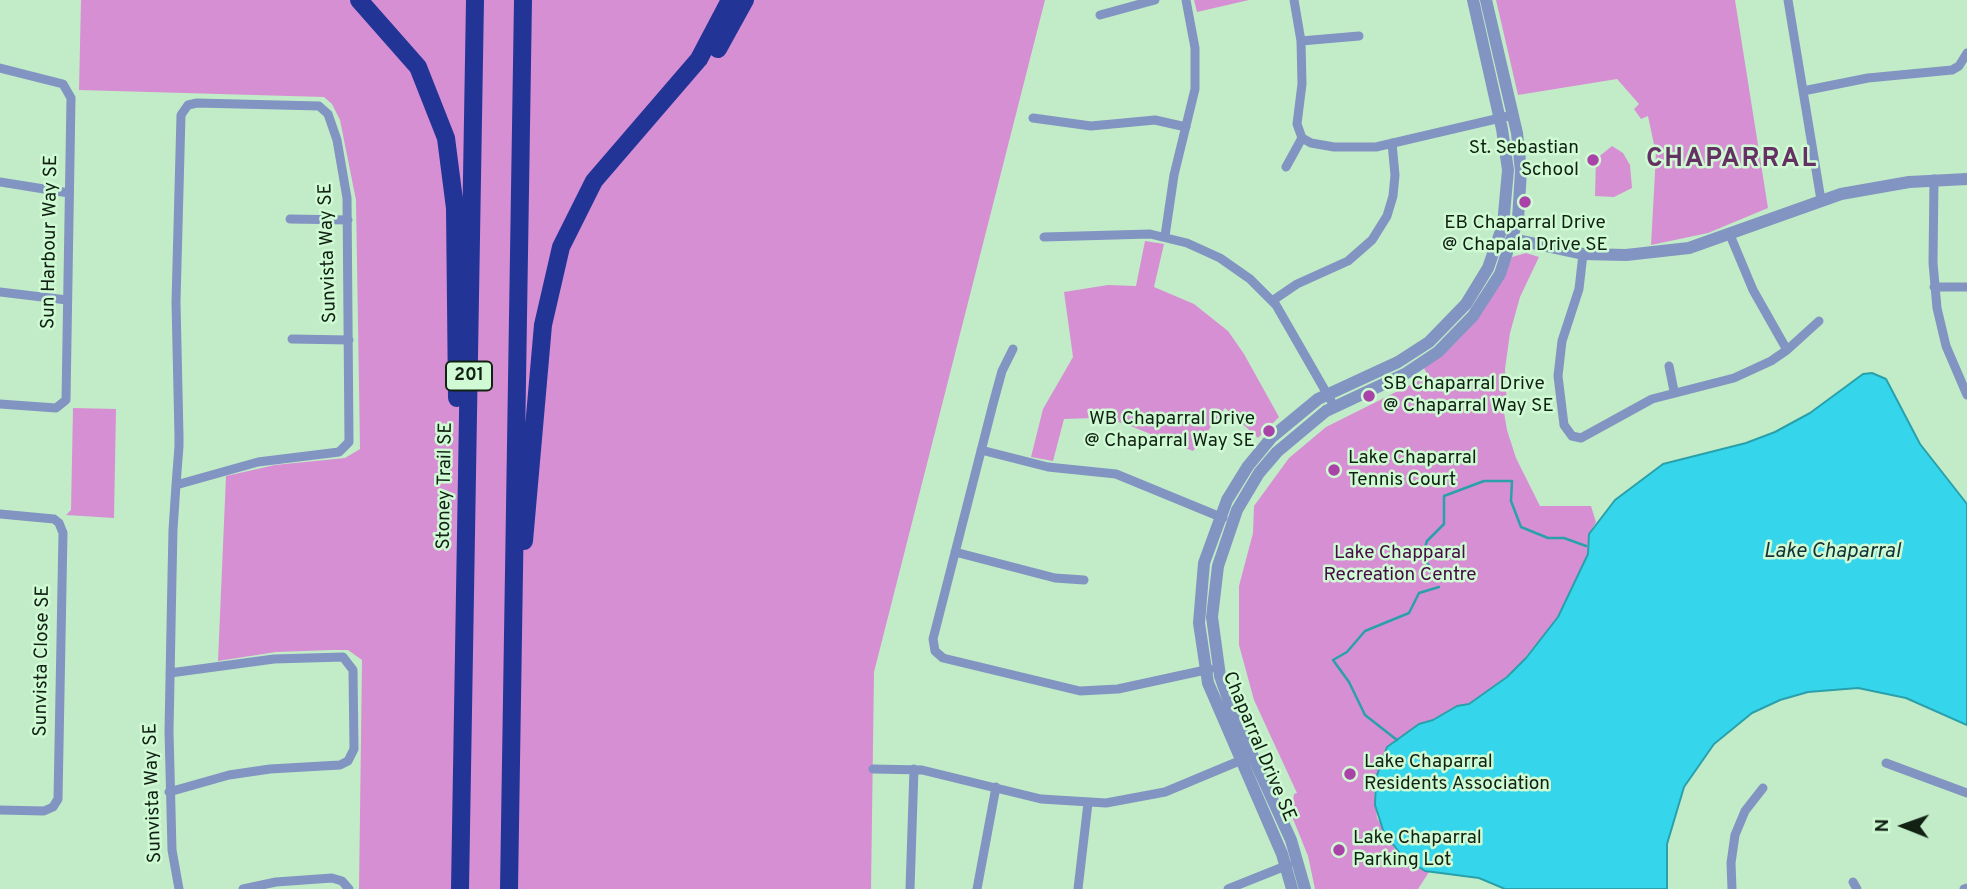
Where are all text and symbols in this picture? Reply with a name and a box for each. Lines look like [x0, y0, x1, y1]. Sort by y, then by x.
place label: St. Sebastian School [1469, 138, 1579, 182]
district label: CHAPARRAL [1647, 145, 1817, 177]
marker: St. Sebastian School [1585, 152, 1601, 168]
street label: Sun Harbour Way SE [38, 154, 64, 330]
street label: Sunvista Way SE [315, 182, 343, 324]
marker: EB Chaparral Drive @ Chapala Drive SE [1517, 194, 1533, 210]
place label: EB Chaparral Drive @ Chapala Drive SE [1442, 213, 1608, 257]
road number: 201 [446, 362, 492, 390]
place label: SB Chaparral Drive @ Chaparral Way SE [1383, 374, 1554, 418]
marker: SB Chaparral Drive @ Chaparral Way SE [1361, 388, 1377, 404]
place label: WB Chaparral Drive @ Chaparral Way SE [1084, 409, 1255, 453]
street label: Stoney Trail SE [433, 422, 459, 550]
marker: WB Chaparral Drive @ Chaparral Way SE [1261, 423, 1277, 439]
place label: Lake Chaparral Tennis Court [1348, 448, 1477, 492]
marker: Lake Chaparral Tennis Court [1326, 462, 1342, 478]
water label: Lake Chaparral [1763, 540, 1901, 566]
park label: Lake Chapparal Recreation Centre [1323, 543, 1477, 587]
street label: Sunvista Close SE [30, 585, 56, 737]
street label: Chaparral Drive SE [1216, 669, 1300, 825]
street label: Sunvista Way SE [140, 722, 168, 864]
place label: Lake Chaparral Residents Association [1364, 752, 1550, 796]
marker: Lake Chaparral Residents Association [1342, 766, 1358, 782]
north arrow [1869, 791, 1939, 861]
text: N [1871, 819, 1895, 833]
place label: Lake Chaparral Parking Lot [1353, 828, 1482, 872]
marker: Lake Chaparral Parking Lot [1331, 842, 1347, 858]

